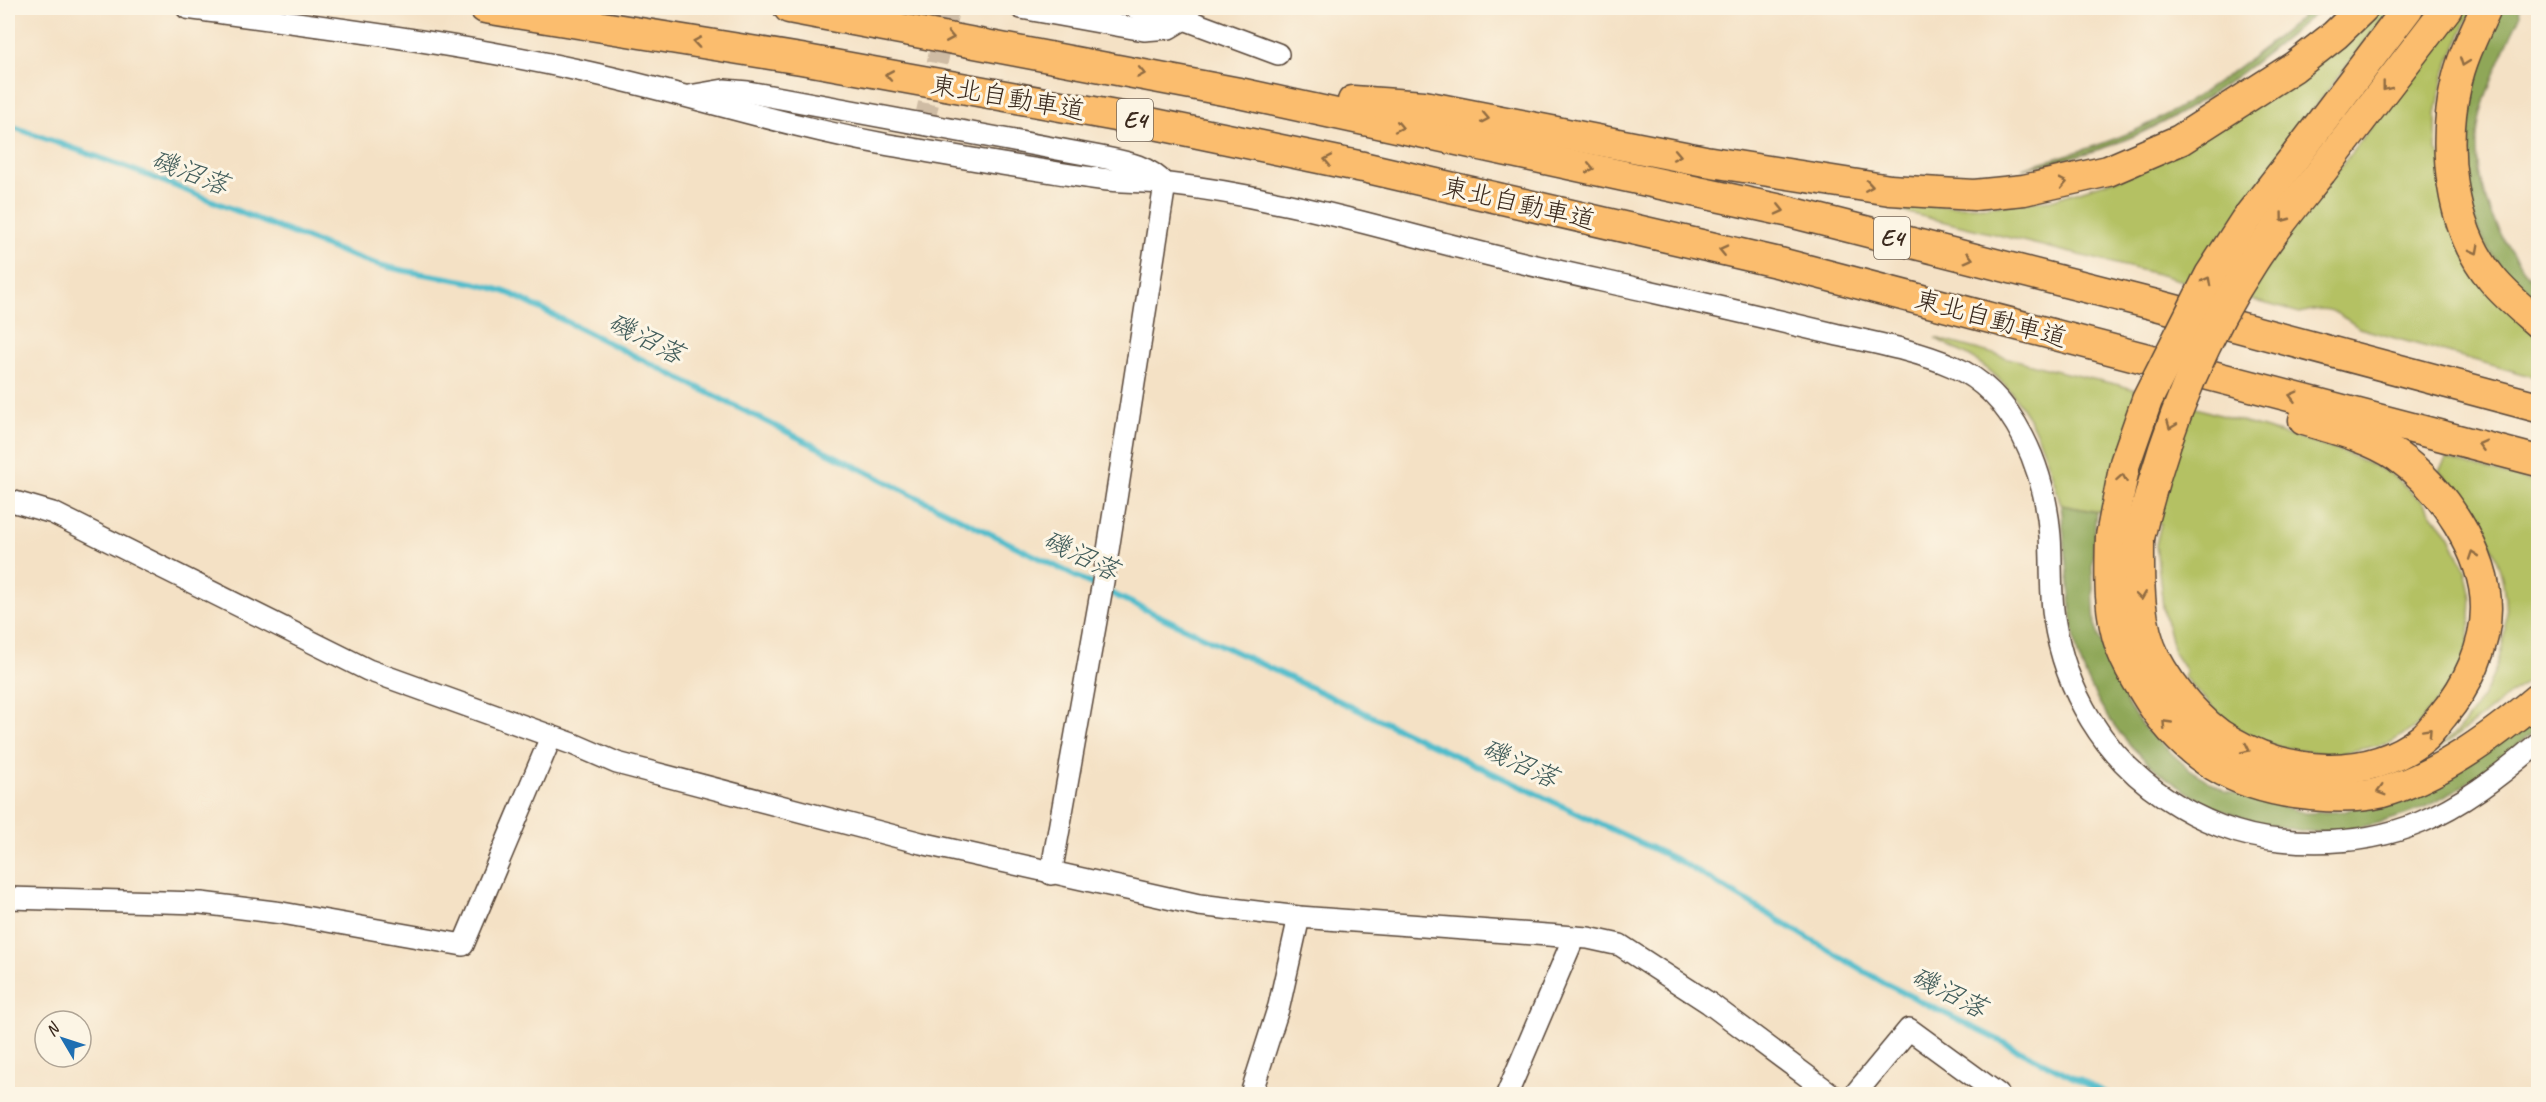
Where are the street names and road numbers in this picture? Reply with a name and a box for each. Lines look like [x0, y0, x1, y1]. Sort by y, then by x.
street label: 東北自動車道 [928, 68, 1088, 127]
road number: E4 [1117, 99, 1153, 141]
street label: 東北自動車道 [1439, 170, 1599, 237]
road number: E4 [1874, 217, 1910, 259]
street label: 東北自動車道 [1911, 282, 2070, 355]

